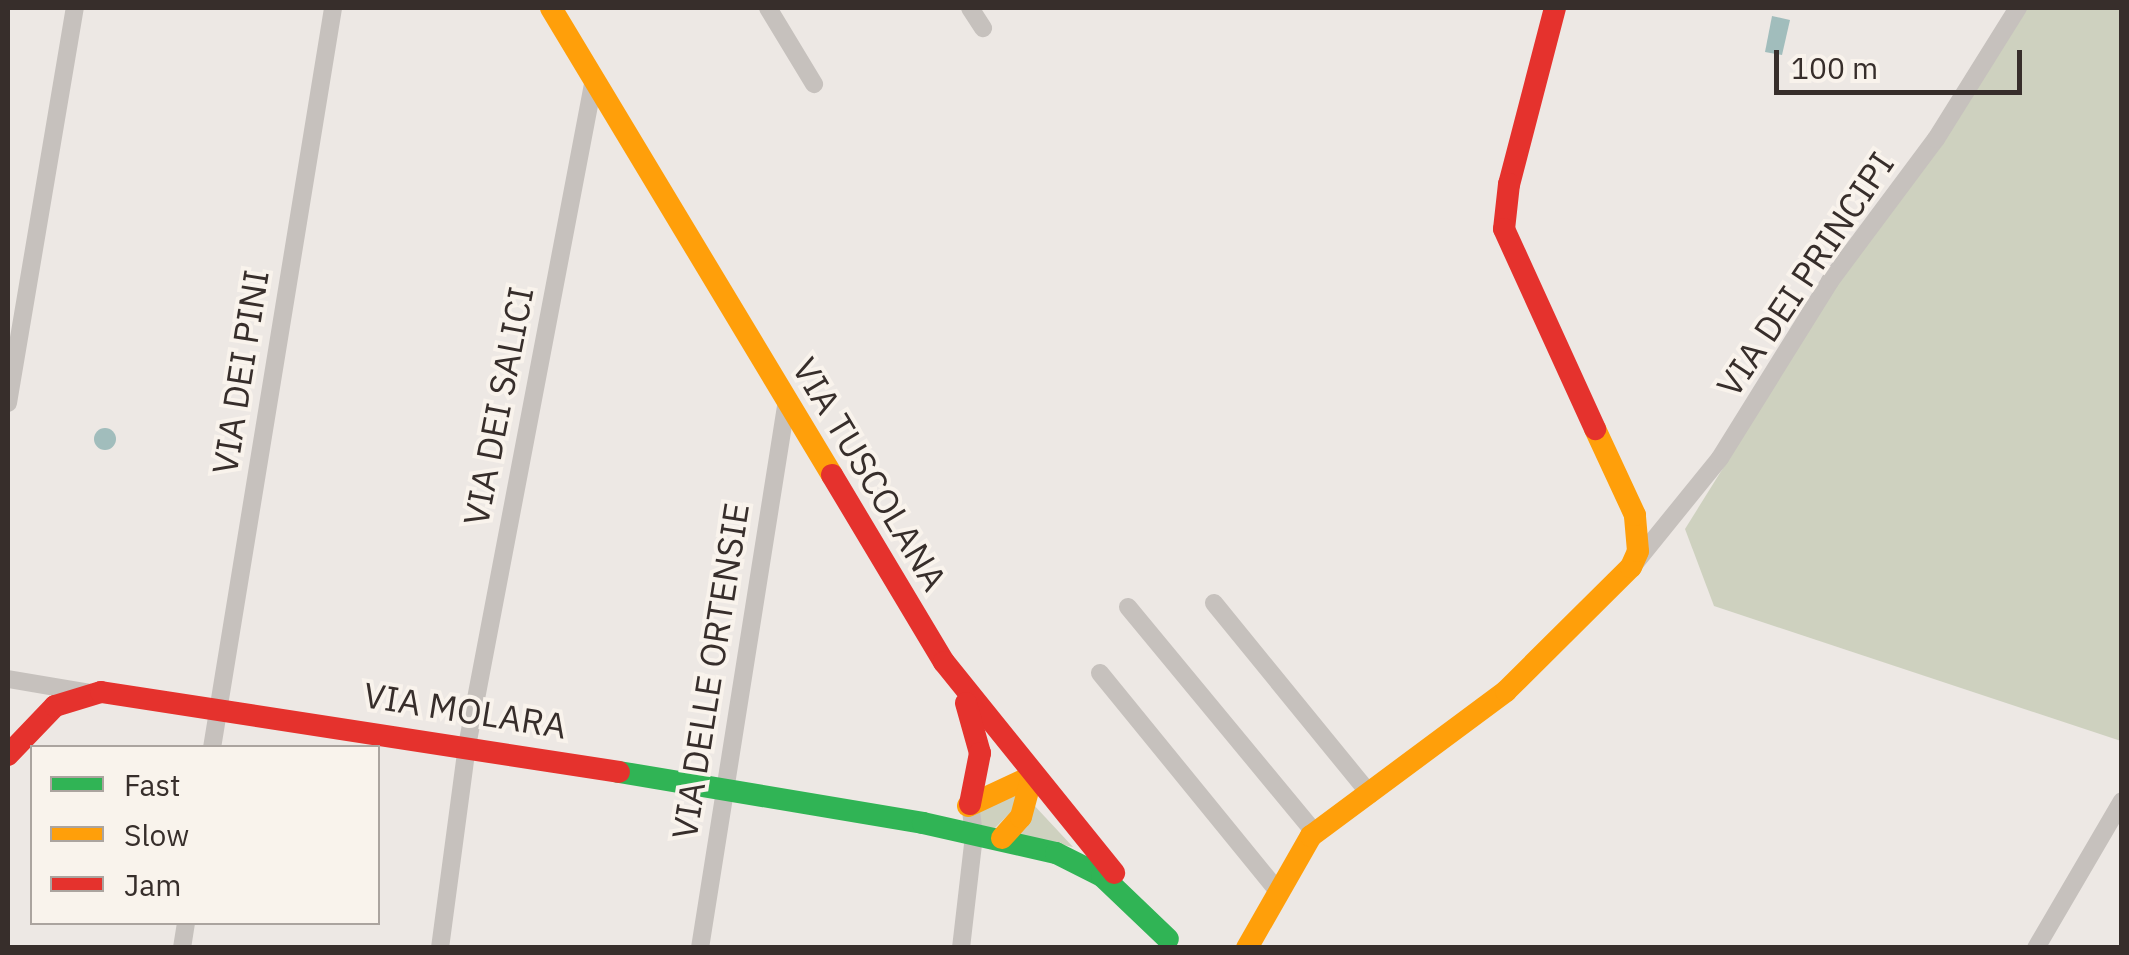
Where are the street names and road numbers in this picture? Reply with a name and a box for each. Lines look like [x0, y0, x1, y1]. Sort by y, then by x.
street label: VIA DEI PRINCIPI [1708, 144, 1902, 404]
street label: VIA DEI PINI [203, 267, 277, 477]
street label: VIA DEI SALICI [454, 283, 542, 529]
street label: VIA TUSCOLANA [784, 350, 956, 598]
street label: VIA DELLE ORTENSIE [663, 500, 757, 842]
street label: VIA MOLARA [361, 673, 569, 747]

